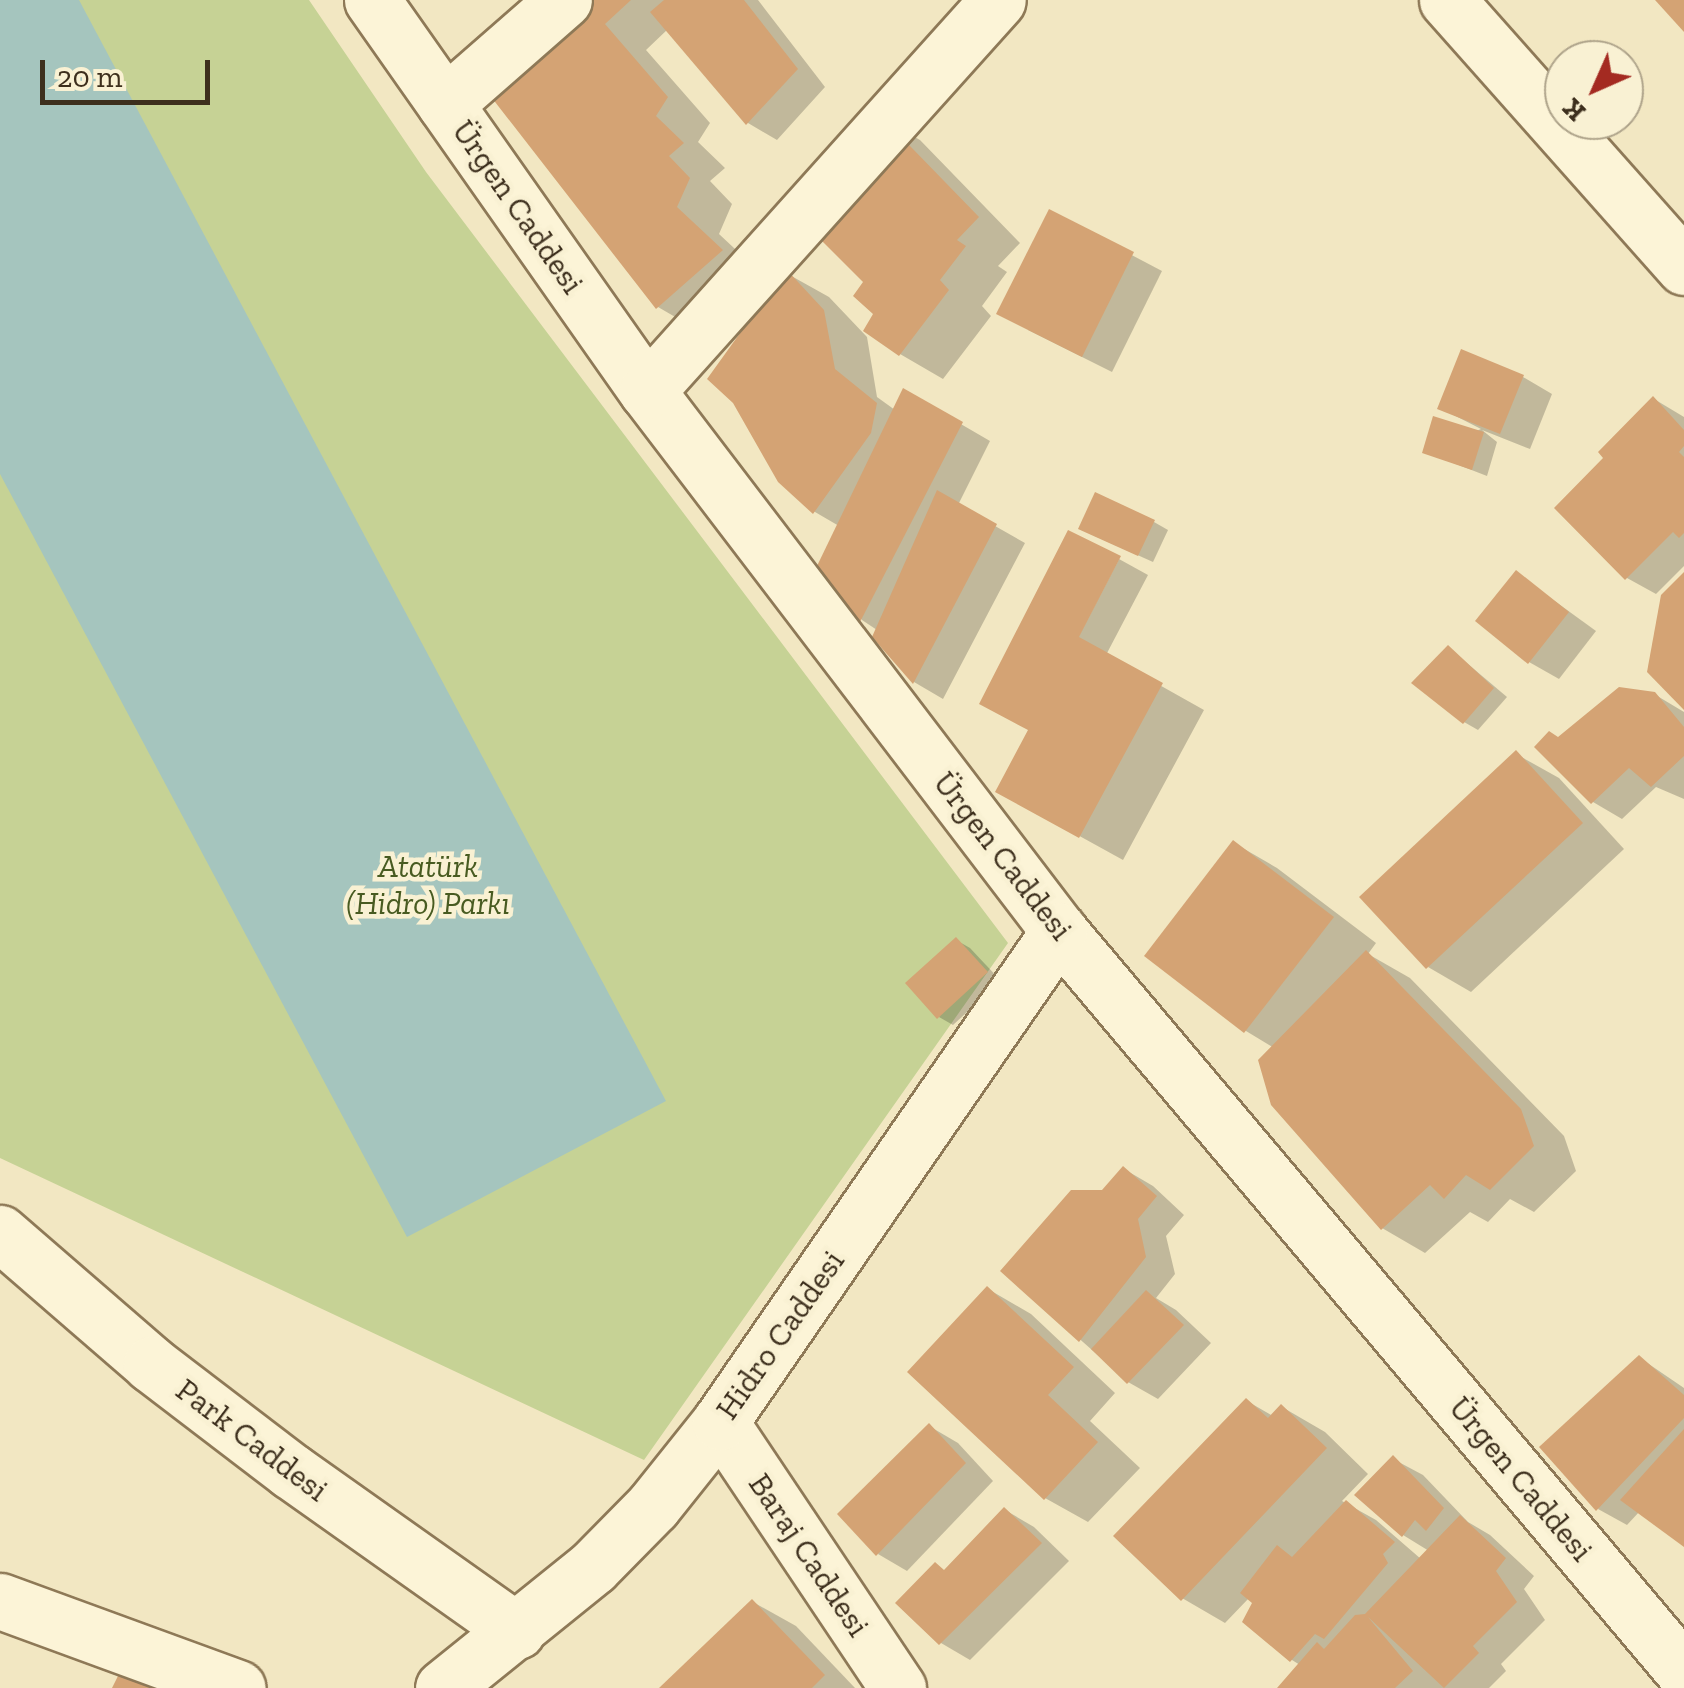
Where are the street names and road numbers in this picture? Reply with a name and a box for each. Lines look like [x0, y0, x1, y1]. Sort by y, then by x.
street label: Ürgen Caddesi [444, 113, 592, 301]
street label: Ürgen Caddesi [925, 764, 1081, 948]
street label: Hidro Caddesi [708, 1243, 852, 1427]
street label: Park Caddesi [169, 1370, 335, 1510]
street label: Ürgen Caddesi [1441, 1389, 1601, 1569]
street label: Baraj Caddesi [740, 1466, 878, 1644]

